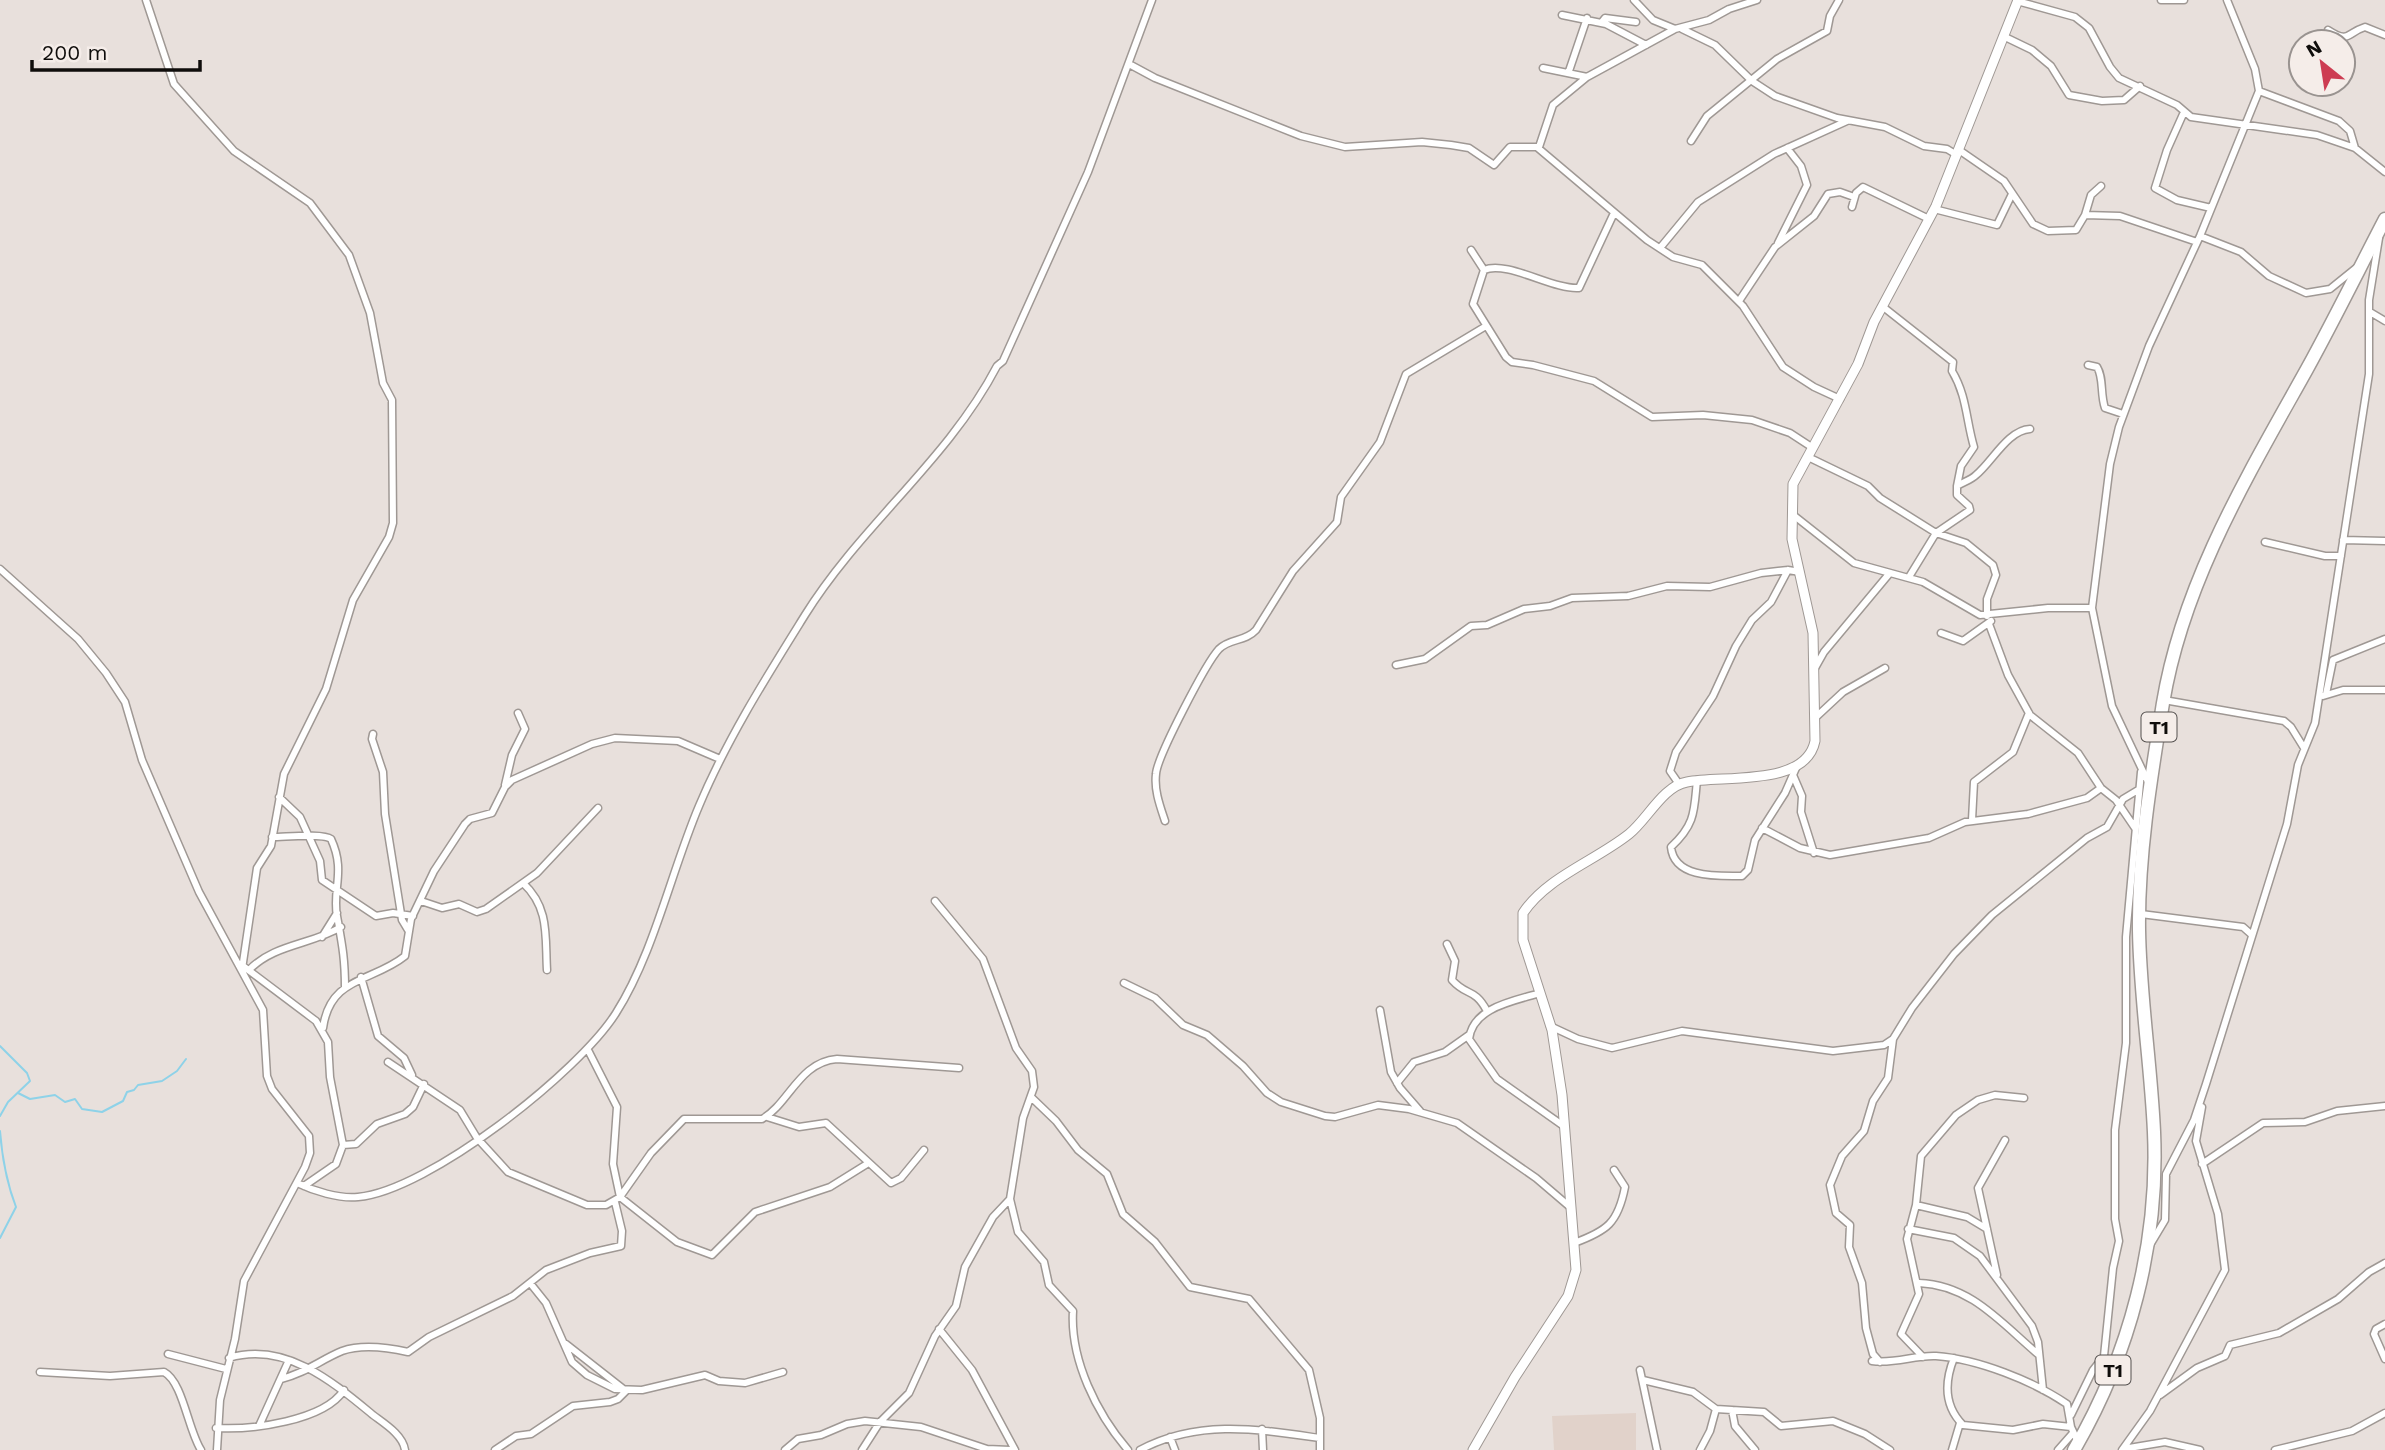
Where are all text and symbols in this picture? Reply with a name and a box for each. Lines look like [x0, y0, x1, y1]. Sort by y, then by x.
scale bar [32, 28, 200, 72]
north arrow [2287, 28, 2357, 98]
text: N [2302, 35, 2326, 62]
text: 200 m [42, 40, 108, 65]
road number: T1 [2142, 712, 2176, 742]
road number: T1 [2096, 1356, 2130, 1385]

